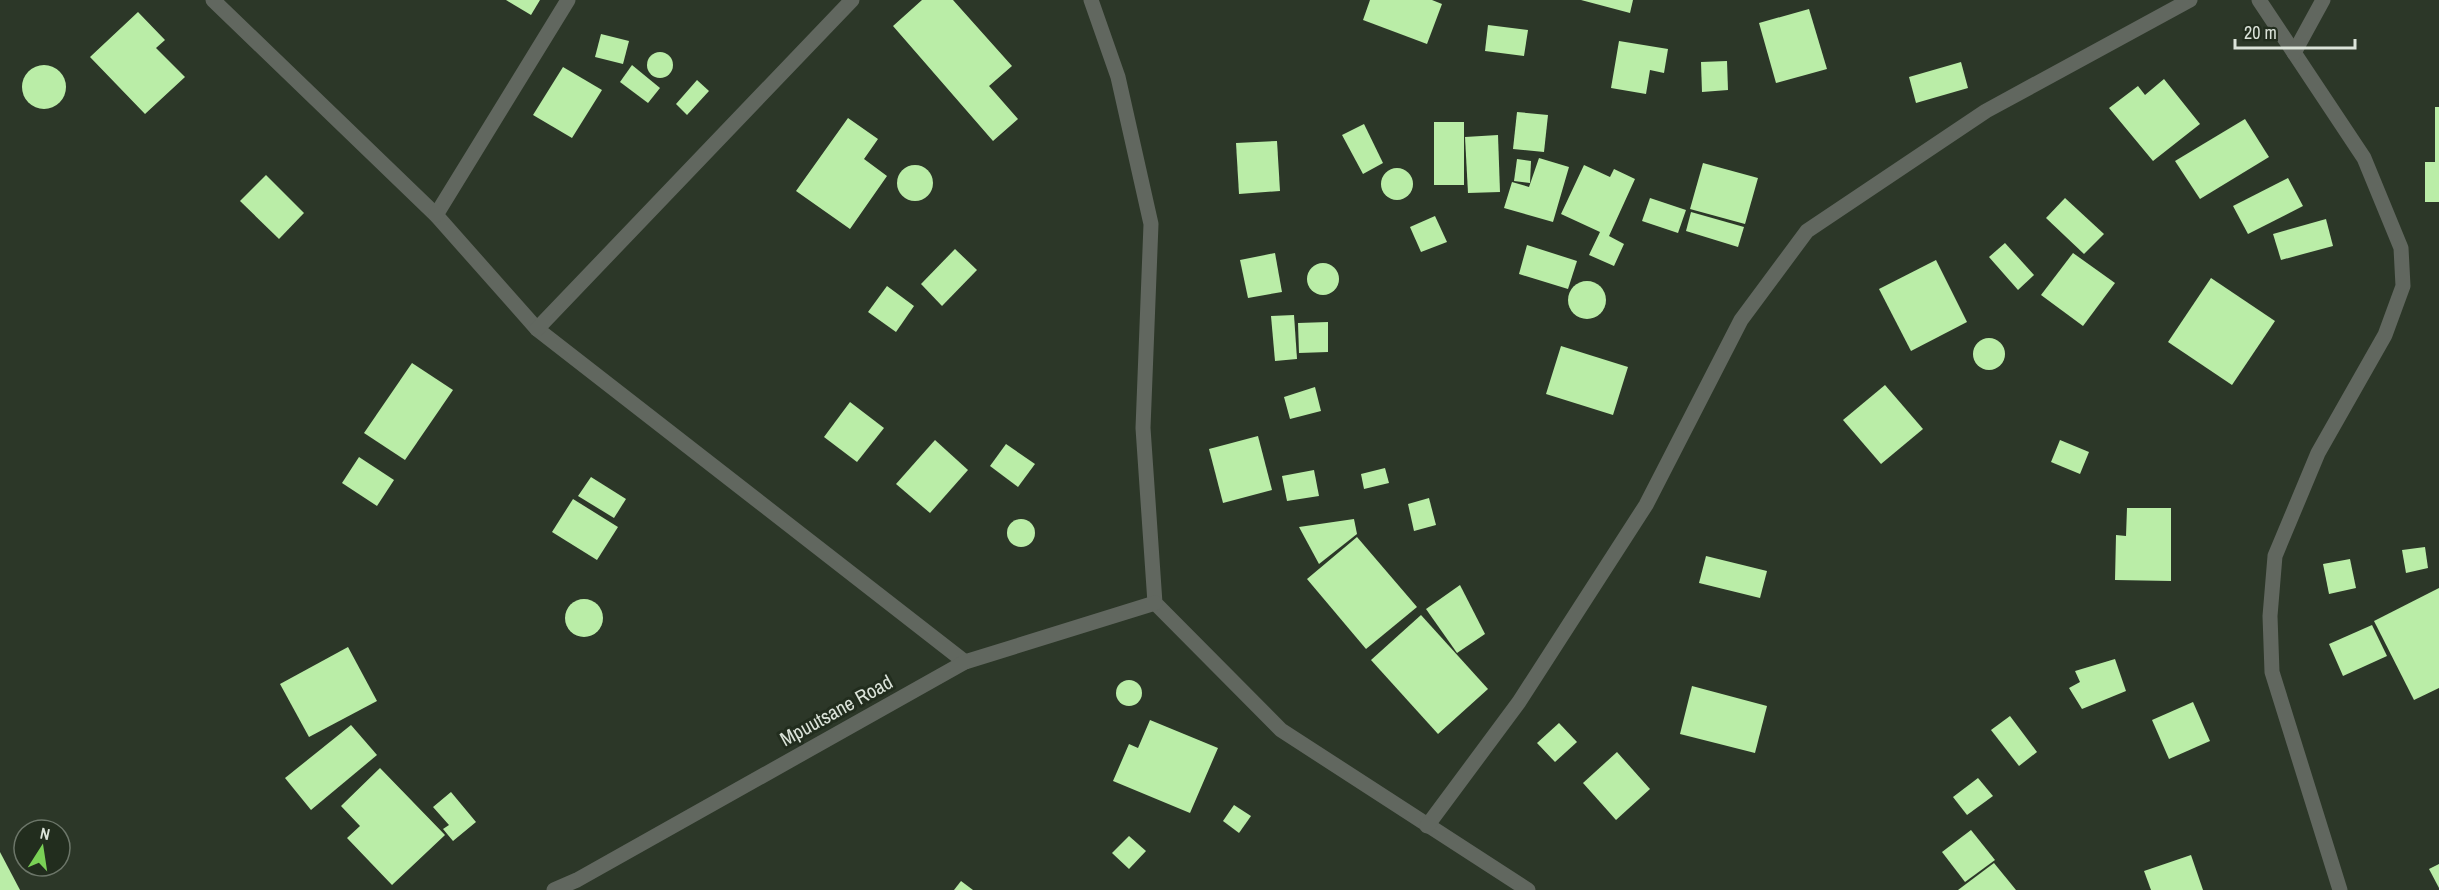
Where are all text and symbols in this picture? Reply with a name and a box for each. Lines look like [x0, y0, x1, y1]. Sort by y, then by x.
scale bar [2235, 12, 2355, 50]
text: 20 m [2244, 20, 2277, 45]
street label: Mpuutsane Road [775, 668, 897, 752]
north arrow [12, 818, 72, 878]
text: N [38, 822, 52, 845]

